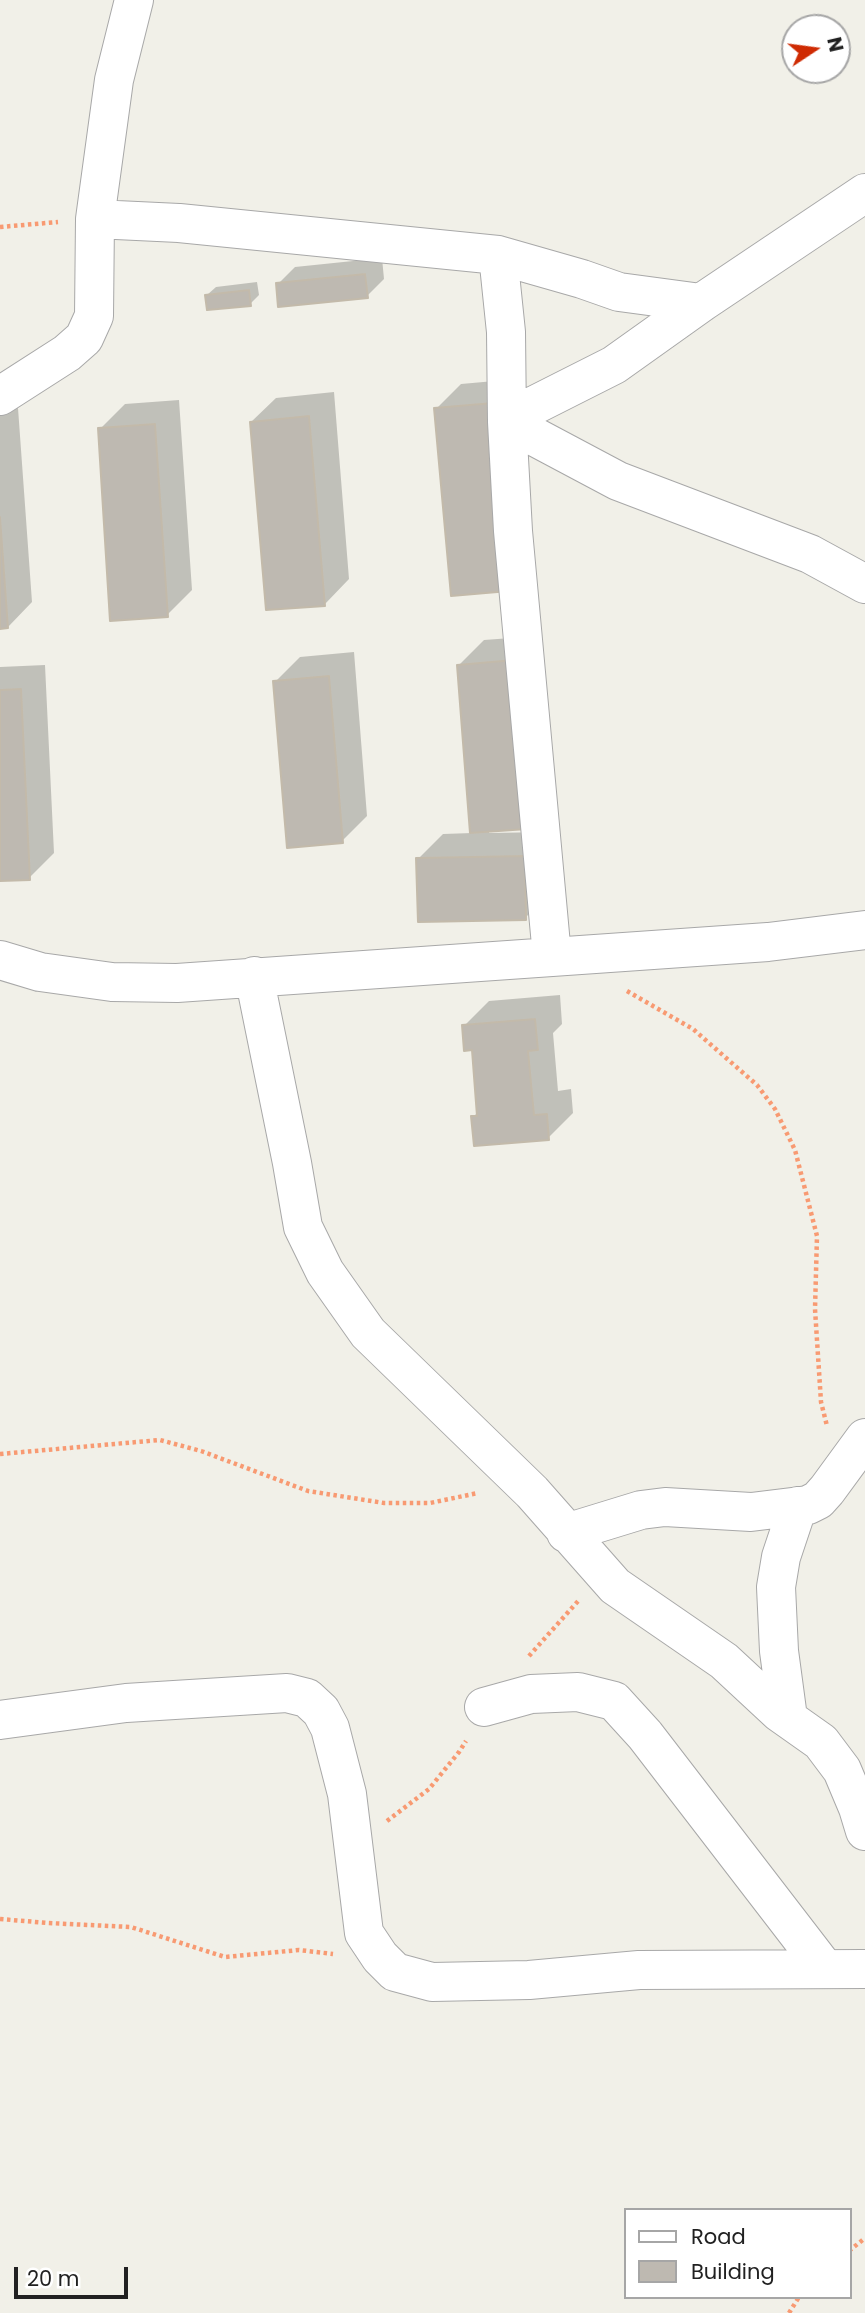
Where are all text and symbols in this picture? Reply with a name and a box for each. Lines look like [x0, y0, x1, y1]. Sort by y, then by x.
north arrow [781, 14, 851, 84]
text: N [820, 35, 850, 55]
legend [624, 2208, 851, 2299]
text: Road [691, 2222, 746, 2251]
scale bar [18, 2254, 131, 2298]
text: Building [691, 2257, 775, 2286]
text: 20 m [27, 2264, 80, 2293]

